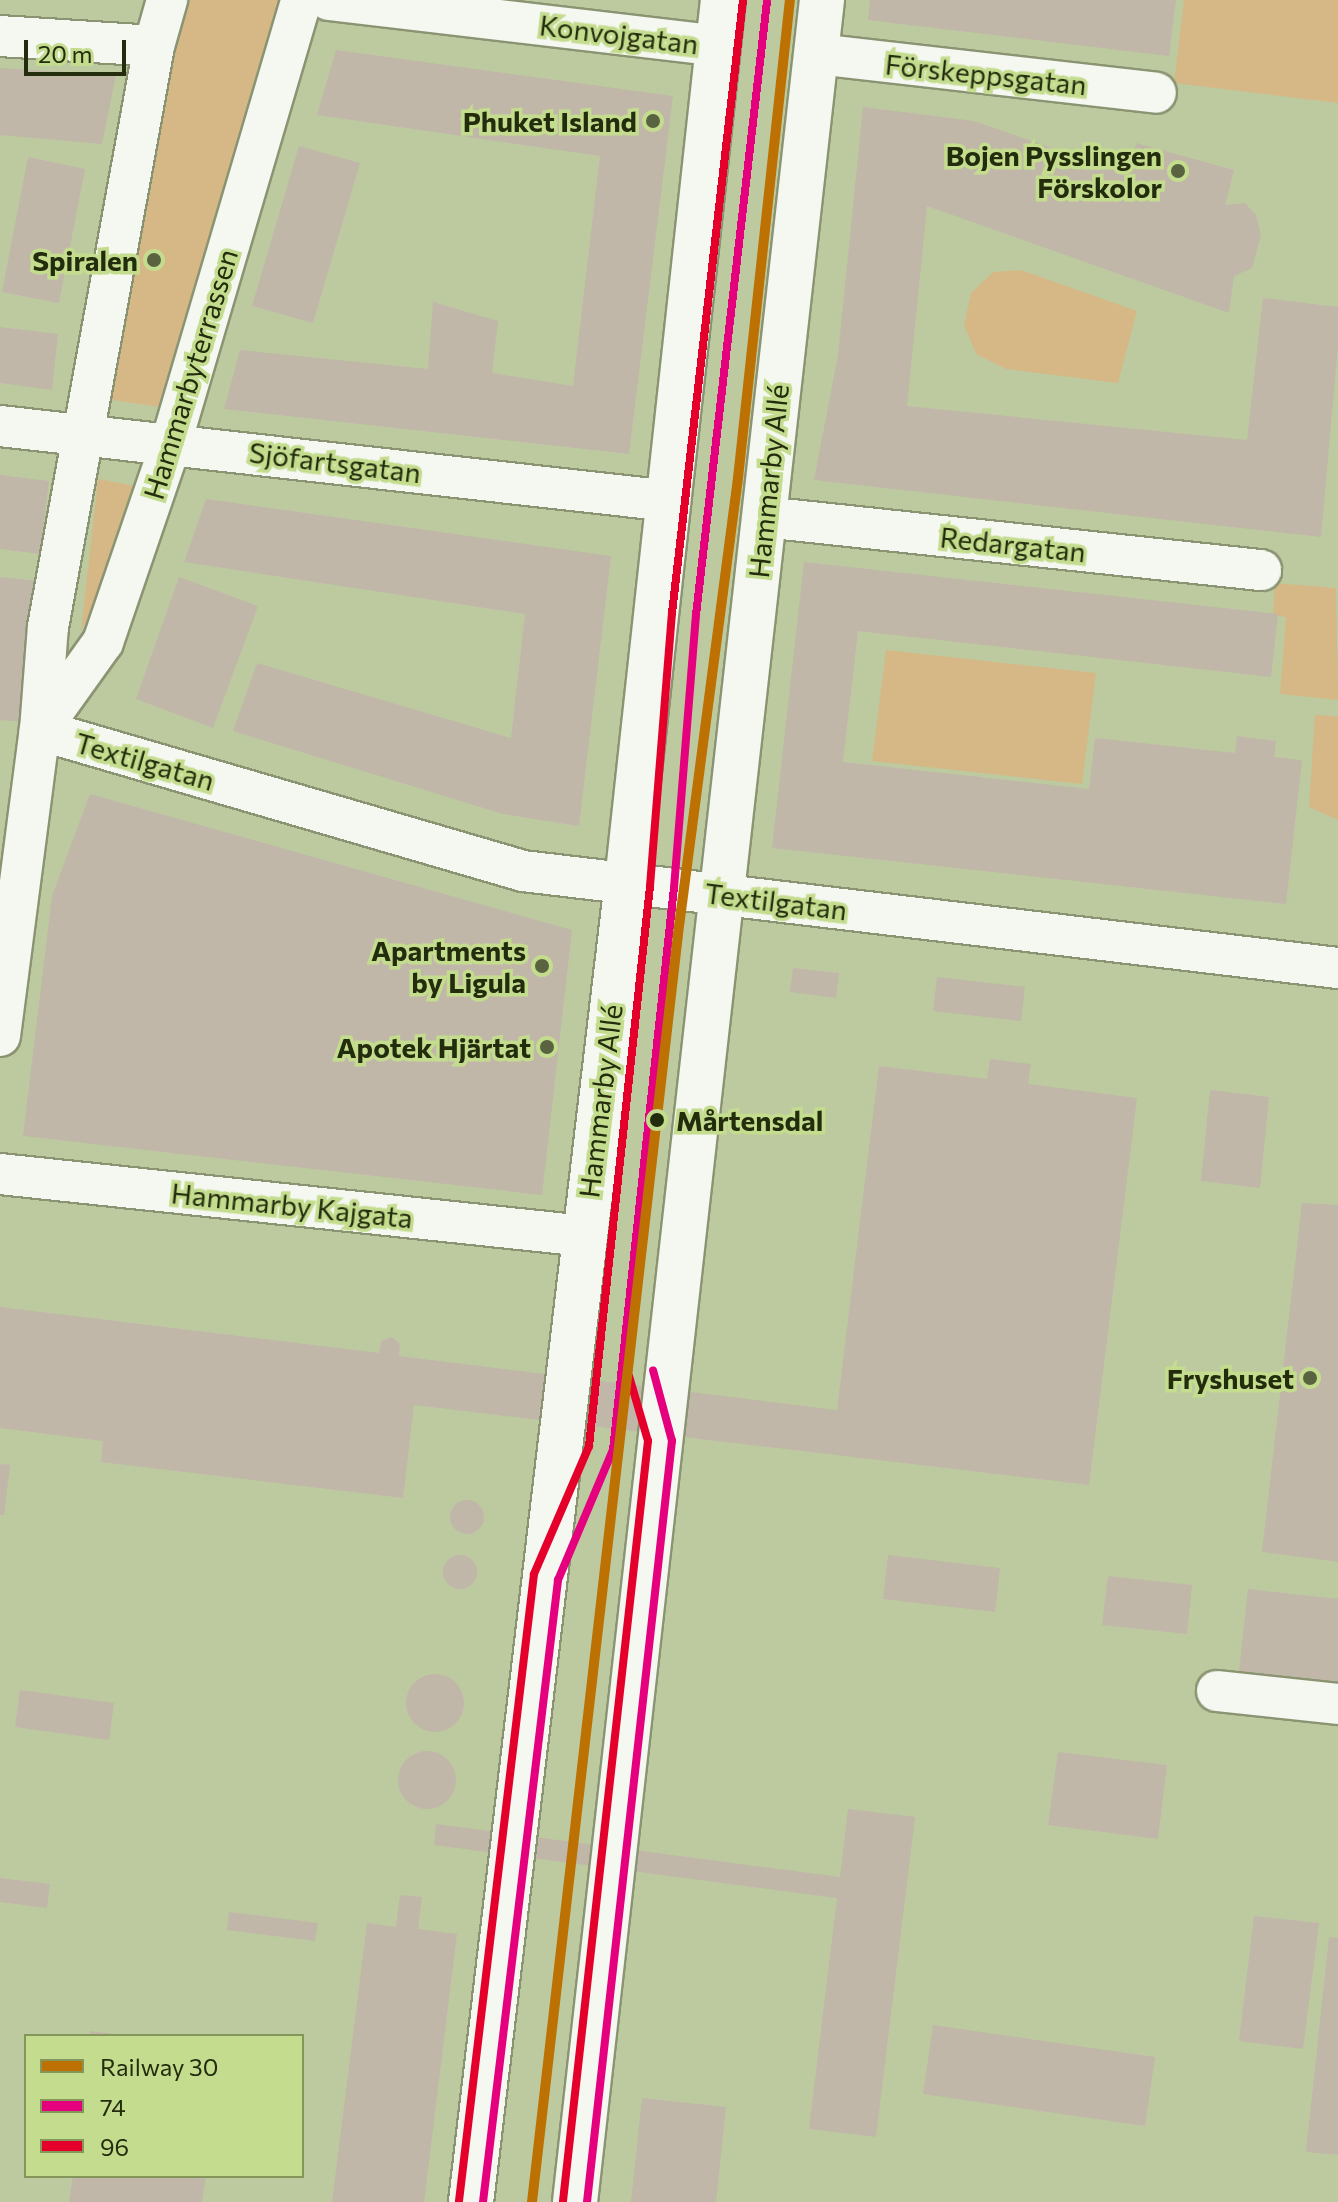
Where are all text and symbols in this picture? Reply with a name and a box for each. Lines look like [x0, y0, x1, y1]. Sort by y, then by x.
street label: Konvojgatan [538, 8, 700, 60]
scale bar [28, 24, 130, 74]
text: 20 m [38, 39, 92, 68]
street label: Förskeppsgatan [884, 47, 1088, 101]
place label: Phuket Island [463, 104, 637, 138]
marker: Phuket Island [644, 112, 662, 130]
place label: Bojen Pysslingen Förskolor [946, 138, 1162, 204]
marker: Bojen Pysslingen Förskolor [1169, 162, 1187, 180]
place label: Spiralen [32, 243, 138, 277]
street label: Hammarbyterrassen [136, 245, 244, 503]
marker: Spiralen [145, 251, 163, 269]
street label: Hammarby Allé [741, 382, 795, 580]
street label: Sjöfartsgatan [247, 435, 423, 489]
street label: Redargatan [938, 520, 1088, 568]
street label: Textilgatan [72, 725, 218, 797]
street label: Textilgatan [703, 876, 849, 926]
place label: Apartments by Ligula [371, 933, 526, 999]
marker: Apartments by Ligula [533, 957, 551, 975]
street label: Hammarby Allé [571, 1002, 629, 1200]
place label: Apotek Hjärtat [336, 1030, 531, 1064]
marker: Apotek Hjärtat [538, 1038, 556, 1056]
place label: Mårtensdal [676, 1103, 823, 1137]
marker: Mårtensdal [645, 1108, 669, 1132]
street label: Hammarby Kajgata [170, 1176, 414, 1234]
place label: Fryshuset [1167, 1361, 1294, 1395]
marker: Fryshuset [1301, 1369, 1319, 1387]
legend [24, 2034, 304, 2178]
text: Railway 30 [100, 2052, 218, 2081]
text: 74 [100, 2092, 126, 2121]
text: 96 [100, 2132, 129, 2161]

